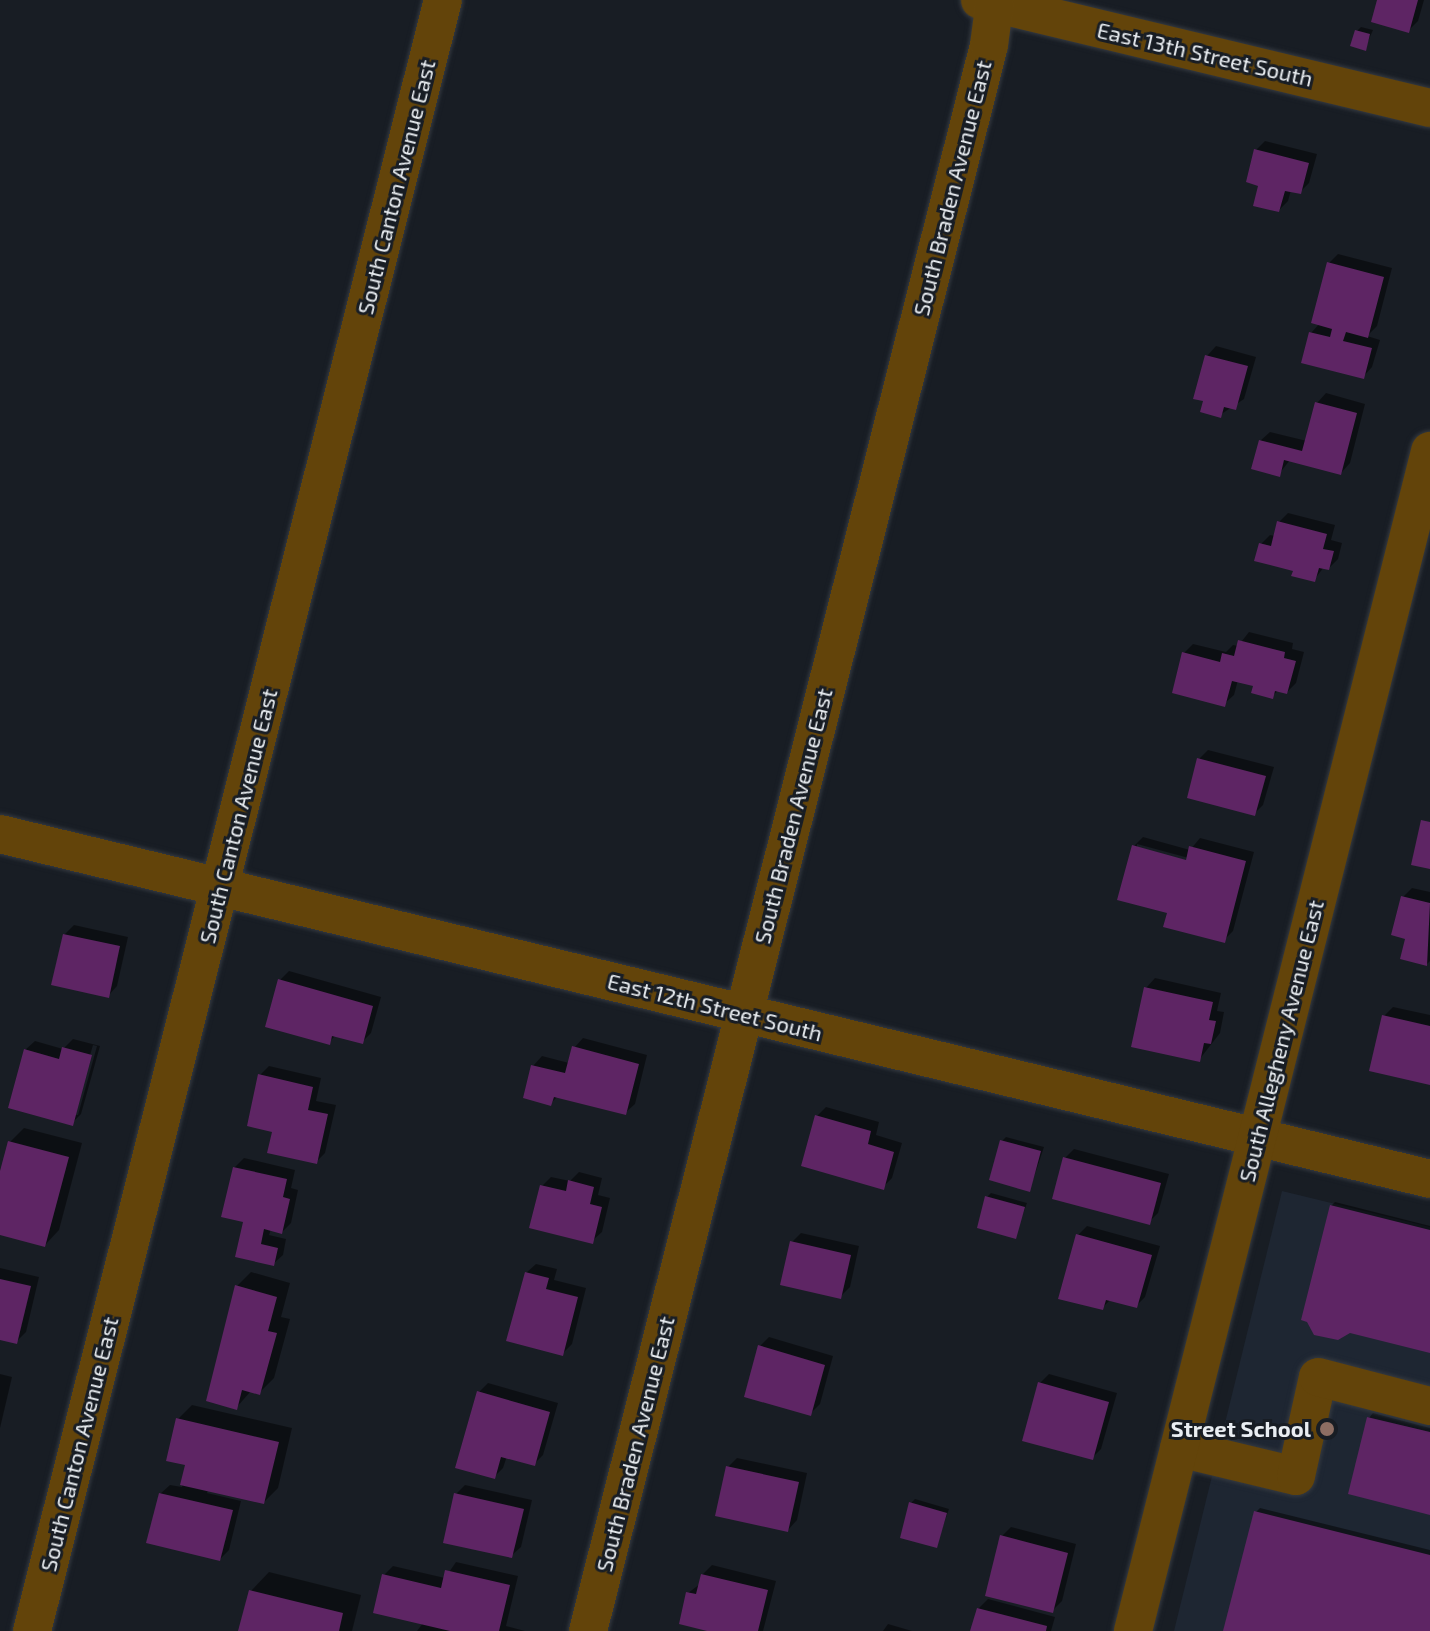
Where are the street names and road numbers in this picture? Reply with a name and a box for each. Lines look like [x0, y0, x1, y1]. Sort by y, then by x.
street label: East 13th Street South [1095, 16, 1315, 92]
street label: South Canton Avenue East [352, 57, 440, 317]
street label: South Braden Avenue East [907, 57, 997, 319]
street label: South Braden Avenue East [748, 685, 838, 947]
street label: South Canton Avenue East [194, 686, 282, 946]
street label: South Allegheny Avenue East [1233, 897, 1329, 1185]
street label: East 12th Street South [605, 968, 825, 1046]
street label: South Braden Avenue East [590, 1313, 680, 1575]
street label: South Canton Avenue East [35, 1314, 123, 1574]

